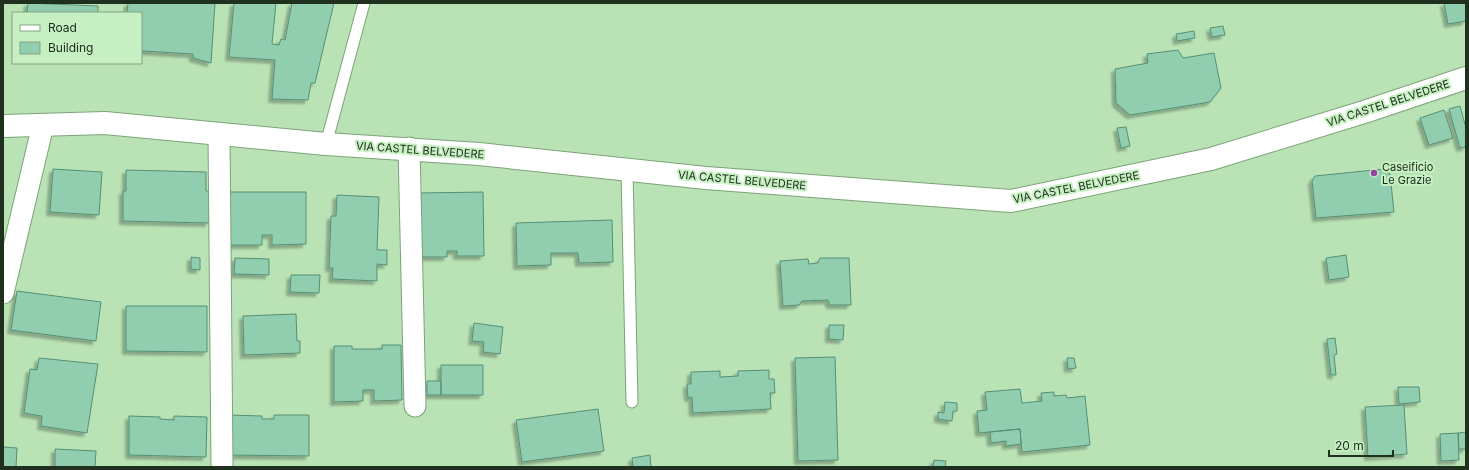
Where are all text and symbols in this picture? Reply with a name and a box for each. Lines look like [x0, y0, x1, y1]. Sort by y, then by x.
legend [12, 12, 142, 64]
text: Road [48, 20, 77, 35]
text: Building [48, 40, 93, 55]
street label: VIA CASTEL BELVEDERE [1325, 76, 1451, 130]
street label: VIA CASTEL BELVEDERE [355, 139, 485, 161]
place label: Caseificio Le Grazie [1382, 160, 1434, 187]
street label: VIA CASTEL BELVEDERE [677, 167, 807, 193]
street label: VIA CASTEL BELVEDERE [1012, 168, 1140, 206]
marker: Caseificio Le Grazie [1369, 168, 1379, 178]
scale bar [1329, 432, 1393, 458]
text: 20 m [1335, 438, 1364, 453]

